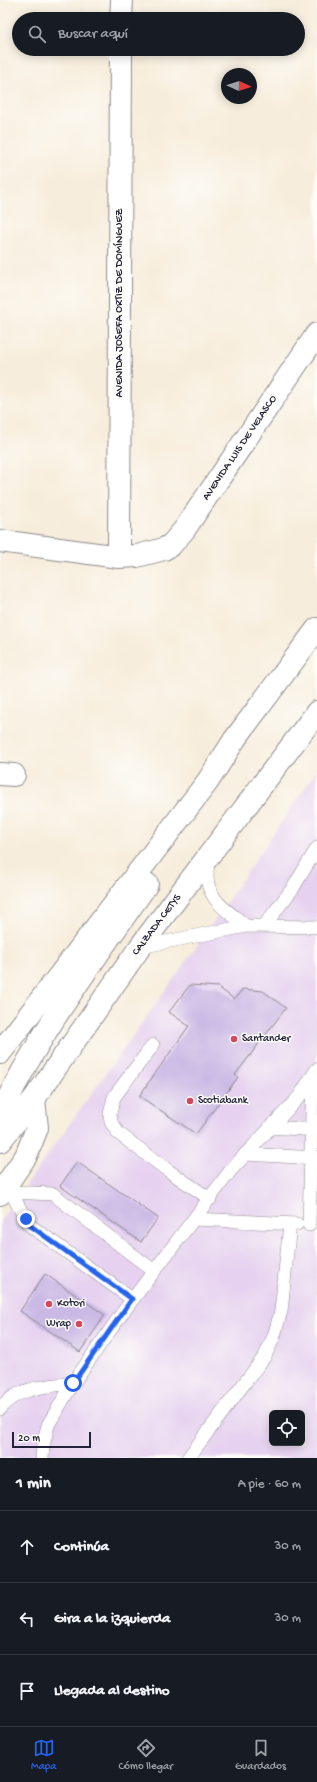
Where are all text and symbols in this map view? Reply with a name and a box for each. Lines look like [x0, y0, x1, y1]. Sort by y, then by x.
search box [12, 12, 305, 56]
icon: search [26, 23, 48, 45]
text: Buscar aquí [58, 25, 128, 43]
north arrow [221, 68, 257, 104]
street label: AVENIDA JOSEFA ORTIZ DE DOMÍNGUEZ [113, 208, 126, 397]
street label: AVENIDA LUIS DE VELASCO [200, 393, 280, 503]
street label: CALZADA CETYS [130, 891, 184, 958]
place label: Santander [242, 1033, 291, 1045]
marker: Santander [229, 1034, 239, 1044]
place label: Scotiabank [198, 1095, 249, 1107]
marker: Scotiabank [185, 1096, 195, 1106]
route end [17, 1210, 35, 1228]
place label: Kotori [57, 1298, 85, 1310]
marker: Kotori [44, 1299, 54, 1309]
place label: Wrap [46, 1318, 72, 1330]
marker: Wrap [74, 1319, 84, 1329]
route start [64, 1374, 82, 1392]
map controls [269, 1410, 305, 1446]
button: locate [269, 1410, 305, 1446]
scale bar [12, 1430, 91, 1449]
text: 20 m [18, 1433, 40, 1445]
text: 1 min [16, 1474, 51, 1494]
text: A pie · 60 m [238, 1477, 301, 1492]
icon: ahead [16, 1536, 38, 1558]
text: Continúa [54, 1538, 109, 1556]
text: 30 m [275, 1539, 301, 1554]
icon: left [16, 1608, 38, 1630]
text: Gira a la izquierda [54, 1610, 170, 1628]
text: 30 m [275, 1611, 301, 1626]
icon: arrive [16, 1680, 38, 1702]
text: Llegada al destino [54, 1682, 170, 1700]
tab: Mapa [31, 1737, 56, 1773]
tab: Cómo llegar [118, 1737, 173, 1773]
tab: Guardados [235, 1737, 286, 1773]

